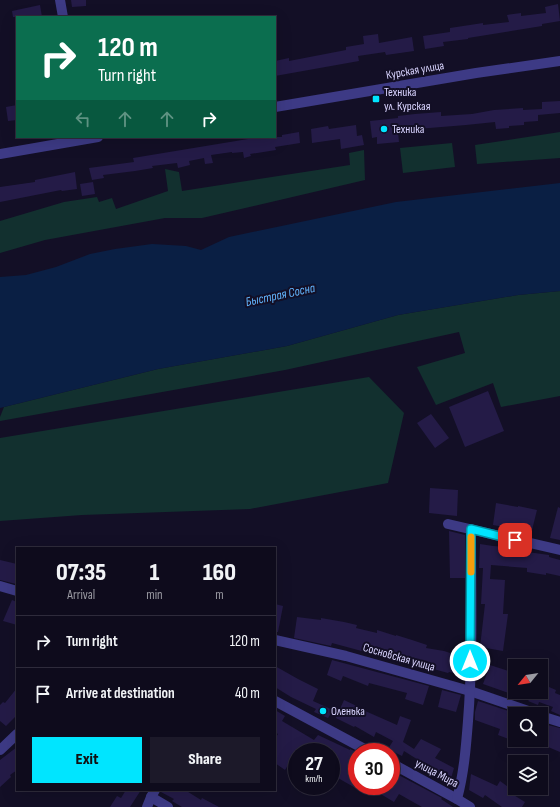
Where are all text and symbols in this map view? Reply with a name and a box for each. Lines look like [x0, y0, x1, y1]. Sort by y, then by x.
text: 120 m [98, 31, 158, 64]
icon: right [32, 32, 84, 84]
street label: Курская улица [385, 58, 446, 83]
text: Turn right [98, 65, 156, 86]
place label: Техника ул. Курская [384, 85, 431, 114]
marker: Техника ул. Курская [371, 94, 381, 104]
icon: left [72, 108, 94, 130]
icon: ahead [114, 108, 136, 130]
icon: ahead [156, 108, 178, 130]
icon: right [198, 108, 220, 130]
place label: Техника [392, 122, 425, 137]
marker: Техника [379, 124, 389, 134]
water label: Быстрая Сосна [244, 280, 317, 310]
pin [498, 523, 532, 557]
icon: arrive [504, 529, 526, 551]
text: 07:35 [56, 558, 106, 587]
text: 1 [150, 558, 159, 587]
text: 160 [203, 558, 236, 587]
text: Arrival [67, 587, 95, 603]
text: min [146, 587, 163, 603]
text: m [215, 587, 223, 603]
icon: right [32, 631, 54, 653]
text: Turn right [66, 632, 118, 651]
text: 120 m [230, 632, 260, 651]
street label: Сосновская улица [361, 640, 437, 675]
position arrow [449, 640, 491, 682]
north arrow [508, 659, 548, 699]
map controls [508, 659, 548, 795]
icon: arrive [32, 683, 54, 705]
text: Arrive at destination [66, 684, 175, 703]
text: 40 m [235, 684, 260, 703]
place label: Оленька [331, 704, 365, 719]
marker: Оленька [318, 706, 328, 716]
button: search [508, 707, 548, 747]
button: Exit [32, 737, 142, 783]
button: Share [150, 737, 260, 783]
speed limit sign: 30 [348, 743, 400, 795]
text: 27 [305, 752, 323, 776]
button: layers [508, 755, 548, 795]
street label: улица Мира [412, 756, 461, 791]
text: km/h [305, 773, 323, 785]

